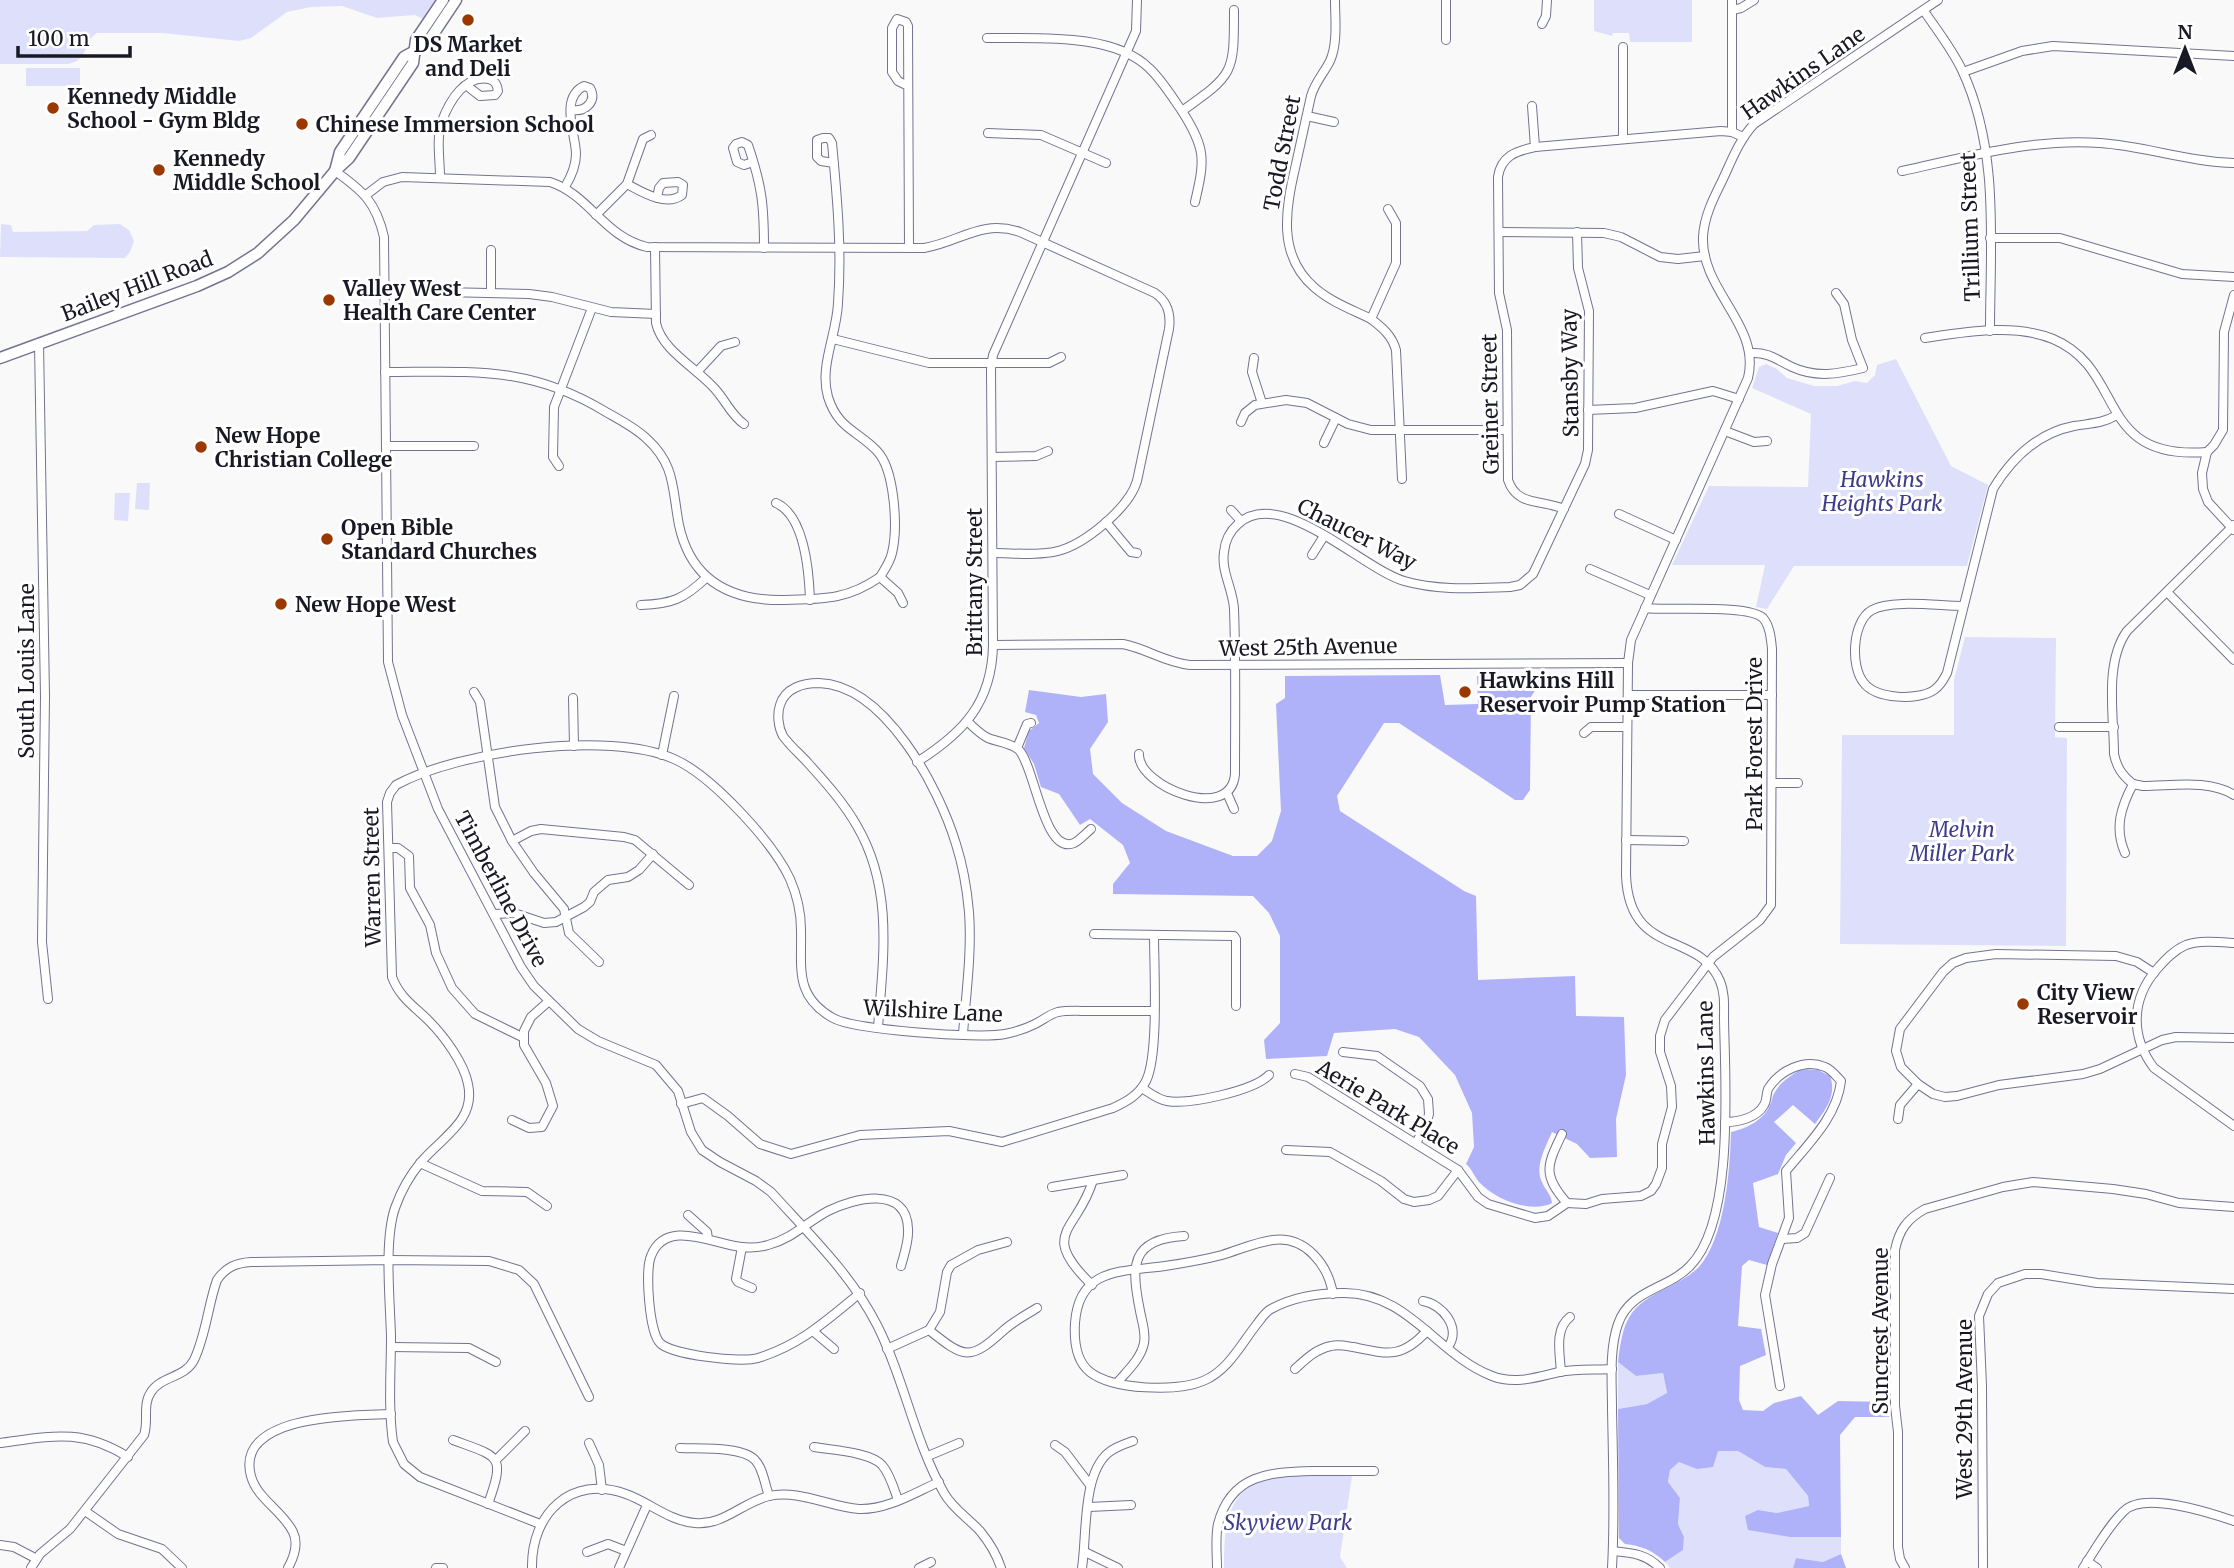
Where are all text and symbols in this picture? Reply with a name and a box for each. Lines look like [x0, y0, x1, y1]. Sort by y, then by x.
marker: DS Market and Deli [460, 12, 476, 28]
scale bar [18, 14, 130, 58]
north arrow [2150, 14, 2220, 84]
street label: Hawkins Lane [1736, 20, 1870, 126]
text: N [2177, 20, 2193, 44]
text: 100 m [28, 25, 90, 52]
place label: DS Market and Deli [414, 31, 523, 82]
place label: Kennedy Middle School - Gym Bldg [67, 83, 260, 134]
street label: Todd Street [1258, 93, 1306, 213]
marker: Kennedy Middle School - Gym Bldg [45, 100, 61, 116]
place label: Chinese Immersion School [316, 111, 594, 138]
marker: Chinese Immersion School [294, 116, 310, 132]
place label: Kennedy Middle School [173, 145, 321, 196]
street label: Trillium Street [1954, 152, 1986, 302]
marker: Kennedy Middle School [151, 162, 167, 178]
street label: Bailey Hill Road [58, 245, 217, 327]
place label: Valley West Health Care Center [342, 275, 536, 326]
marker: Valley West Health Care Center [321, 292, 337, 308]
street label: Stansby Way [1555, 308, 1585, 438]
street label: Greiner Street [1475, 333, 1505, 475]
place label: New Hope Christian College [215, 422, 392, 473]
marker: New Hope Christian College [193, 439, 209, 455]
park label: Hawkins Heights Park [1821, 466, 1943, 517]
street label: Chaucer Way [1293, 492, 1422, 576]
street label: Brittany Street [961, 508, 988, 656]
place label: Open Bible Standard Churches [341, 514, 537, 565]
marker: Open Bible Standard Churches [319, 531, 335, 547]
street label: South Louis Lane [13, 583, 40, 759]
place label: New Hope West [295, 591, 457, 618]
marker: New Hope West [273, 596, 289, 612]
street label: West 25th Avenue [1218, 632, 1398, 662]
street label: Park Forest Drive [1741, 657, 1768, 831]
place label: Hawkins Hill Reservoir Pump Station [1479, 667, 1726, 718]
marker: Hawkins Hill Reservoir Pump Station [1457, 684, 1473, 700]
street label: Timberline Drive [449, 806, 553, 972]
street label: Warren Street [357, 807, 387, 948]
park label: Melvin Miller Park [1908, 816, 2015, 867]
place label: City View Reservoir [2037, 979, 2138, 1030]
street label: Wilshire Lane [862, 994, 1003, 1028]
marker: City View Reservoir [2015, 996, 2031, 1012]
street label: Hawkins Lane [1691, 1000, 1721, 1146]
street label: Aerie Park Place [1311, 1053, 1464, 1160]
street label: Suncrest Avenue [1867, 1247, 1894, 1415]
street label: West 29th Avenue [1951, 1319, 1978, 1500]
park label: Skyview Park [1224, 1509, 1353, 1536]

